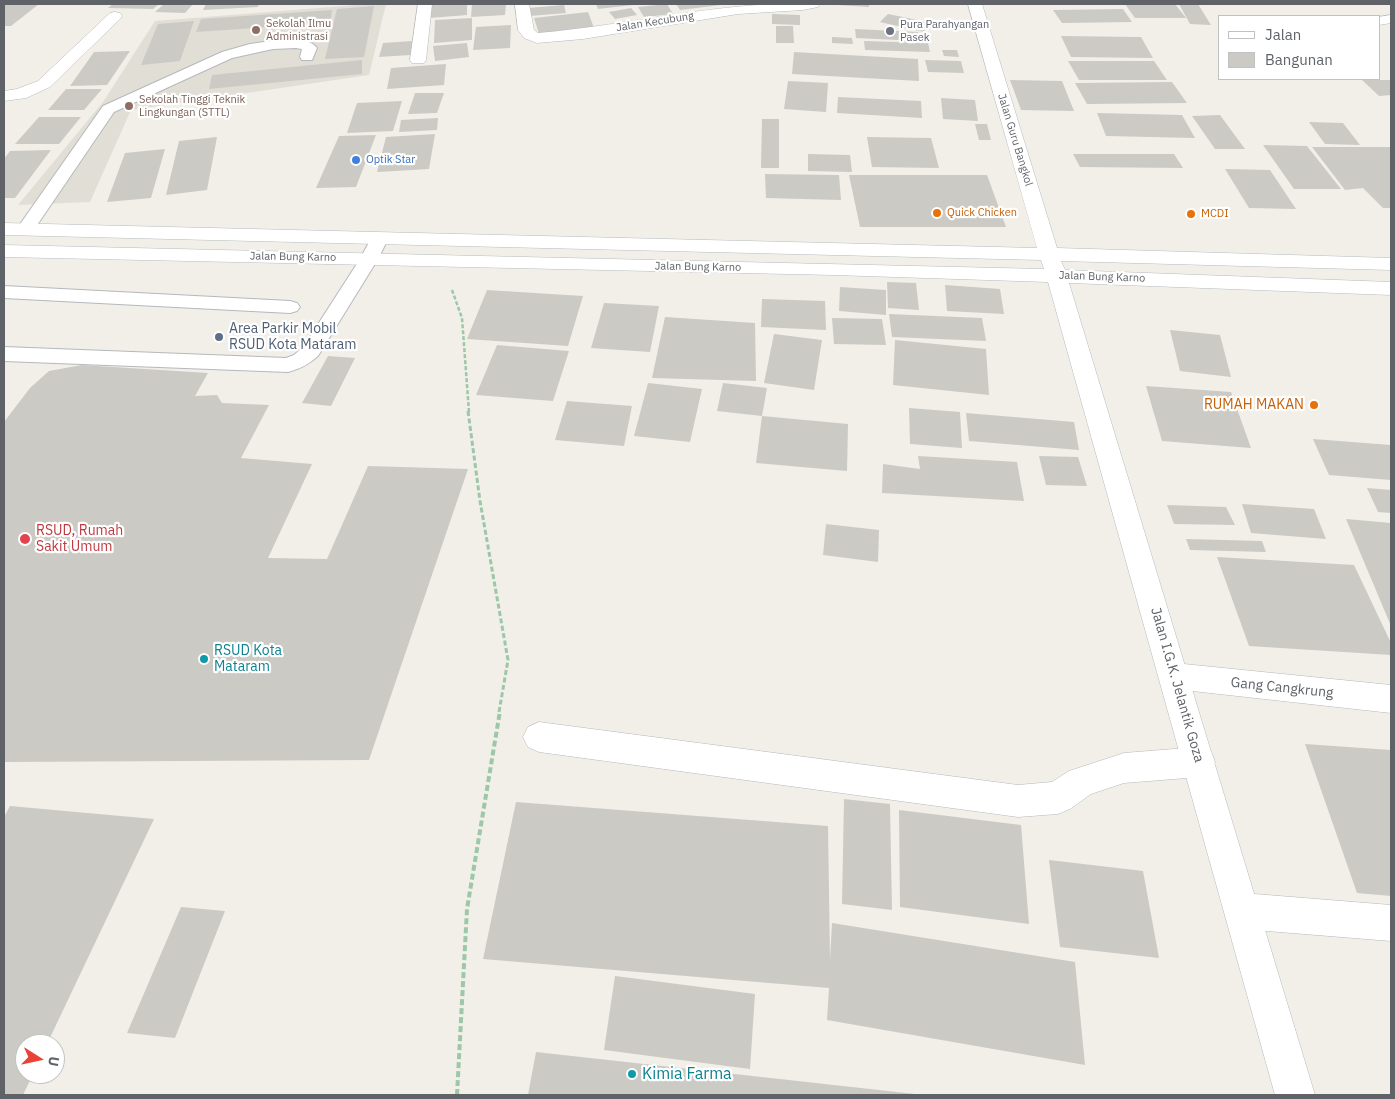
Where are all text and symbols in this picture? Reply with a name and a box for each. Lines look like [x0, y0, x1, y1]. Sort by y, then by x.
street label: Jalan Kecubung [615, 9, 695, 35]
legend [1218, 15, 1380, 80]
place label: Sekolah Ilmu Administrasi [266, 17, 331, 43]
place label: Pura Parahyangan Pasek [900, 18, 989, 44]
marker: Sekolah Ilmu Administrasi [250, 24, 262, 36]
marker: Pura Parahyangan Pasek [884, 25, 896, 37]
text: Jalan [1265, 25, 1301, 44]
text: Bangunan [1265, 50, 1333, 69]
street label: Jalan Guru Bangkol [995, 92, 1035, 188]
place label: Sekolah Tinggi Teknik Lingkungan (STTL) [139, 93, 245, 119]
marker: Sekolah Tinggi Teknik Lingkungan (STTL) [123, 100, 135, 112]
place label: Optik Star [366, 153, 415, 167]
marker: Optik Star [350, 154, 362, 166]
place label: Quick Chicken [947, 206, 1017, 220]
marker: Quick Chicken [931, 207, 943, 219]
place label: MCDI [1201, 207, 1229, 221]
marker: MCDI [1185, 208, 1197, 220]
street label: Jalan Bung Karno [250, 250, 336, 264]
street label: Jalan Bung Karno [655, 260, 741, 274]
street label: Jalan Bung Karno [1059, 269, 1145, 285]
place label: Area Parkir Mobil RSUD Kota Mataram [229, 321, 356, 354]
marker: Area Parkir Mobil RSUD Kota Mataram [213, 331, 225, 343]
place label: RUMAH MAKAN [1204, 397, 1304, 413]
marker: RUMAH MAKAN [1308, 399, 1320, 411]
place label: RSUD, Rumah Sakit Umum [36, 523, 123, 556]
marker: RSUD, Rumah Sakit Umum [18, 532, 32, 546]
street label: Jalan I.G.K. Jelantik Goza [1147, 606, 1207, 764]
place label: RSUD Kota Mataram [214, 643, 282, 676]
marker: RSUD Kota Mataram [198, 653, 210, 665]
street label: Gang Cangkrung [1230, 674, 1334, 702]
north arrow [15, 1034, 65, 1084]
text: U [44, 1055, 63, 1068]
place label: Kimia Farma [642, 1064, 732, 1084]
marker: Kimia Farma [626, 1068, 638, 1080]

